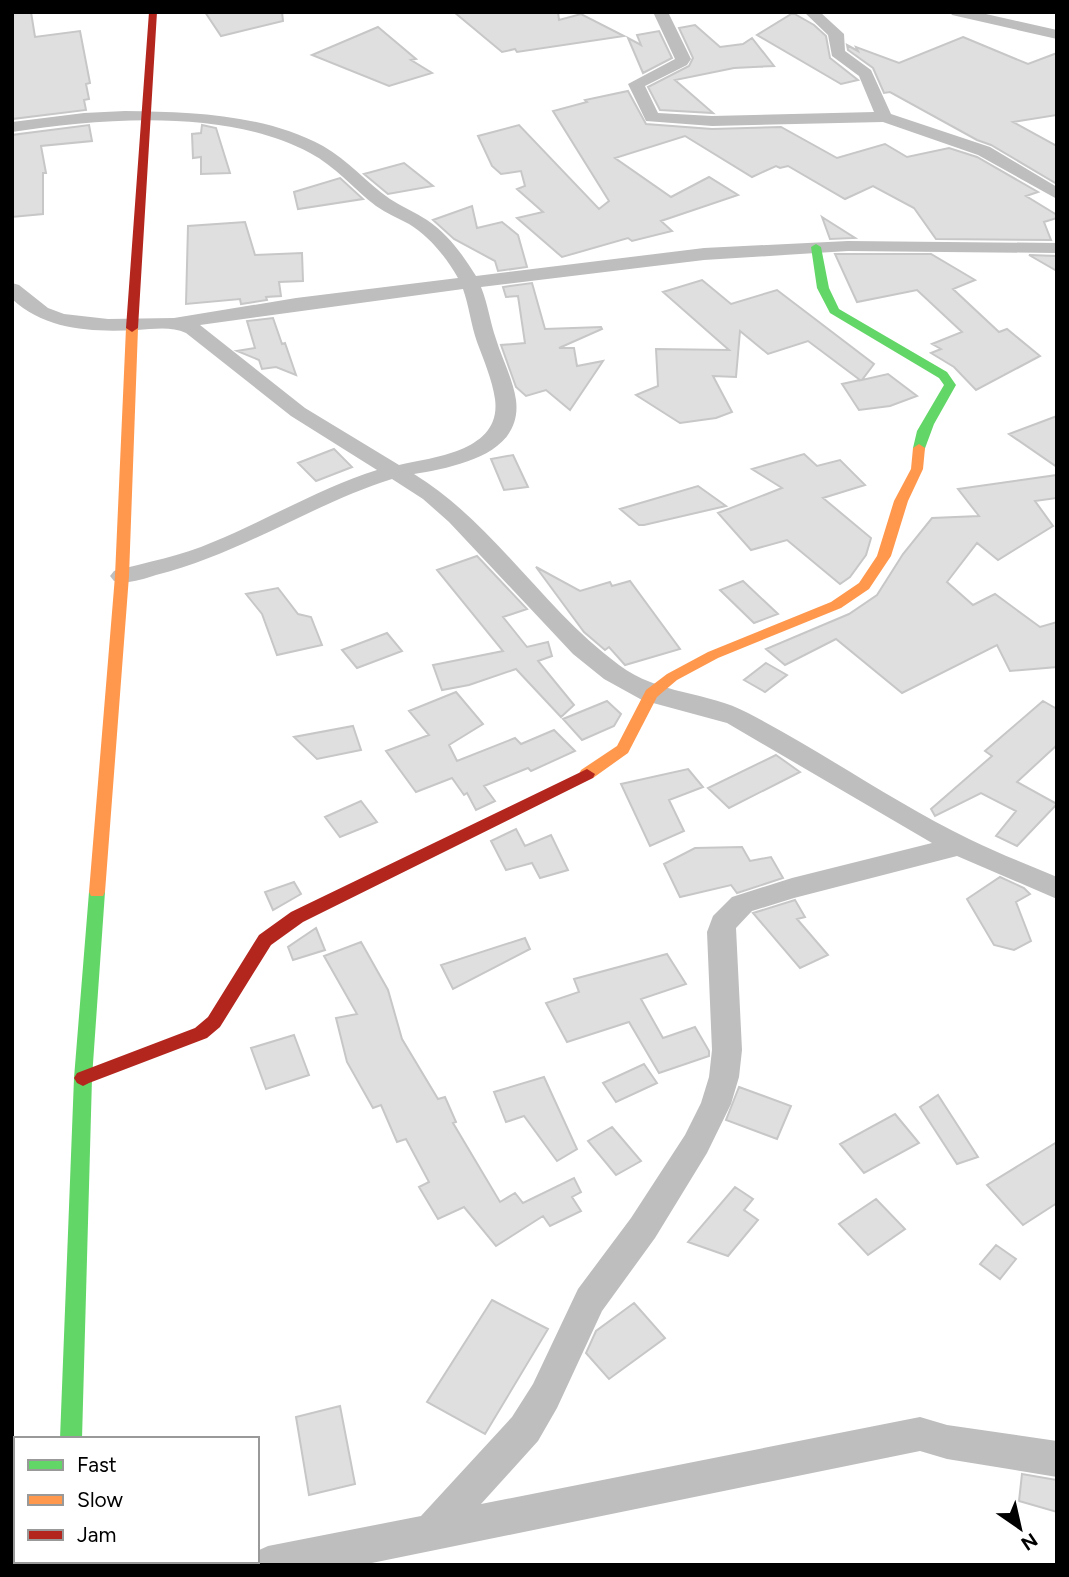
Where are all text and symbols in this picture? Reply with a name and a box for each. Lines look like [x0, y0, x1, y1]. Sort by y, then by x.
legend [14, 1437, 259, 1563]
text: Fast [77, 1452, 117, 1477]
text: Slow [77, 1487, 123, 1512]
north arrow [985, 1493, 1055, 1563]
text: Jam [77, 1522, 116, 1547]
text: N [1017, 1528, 1042, 1555]

